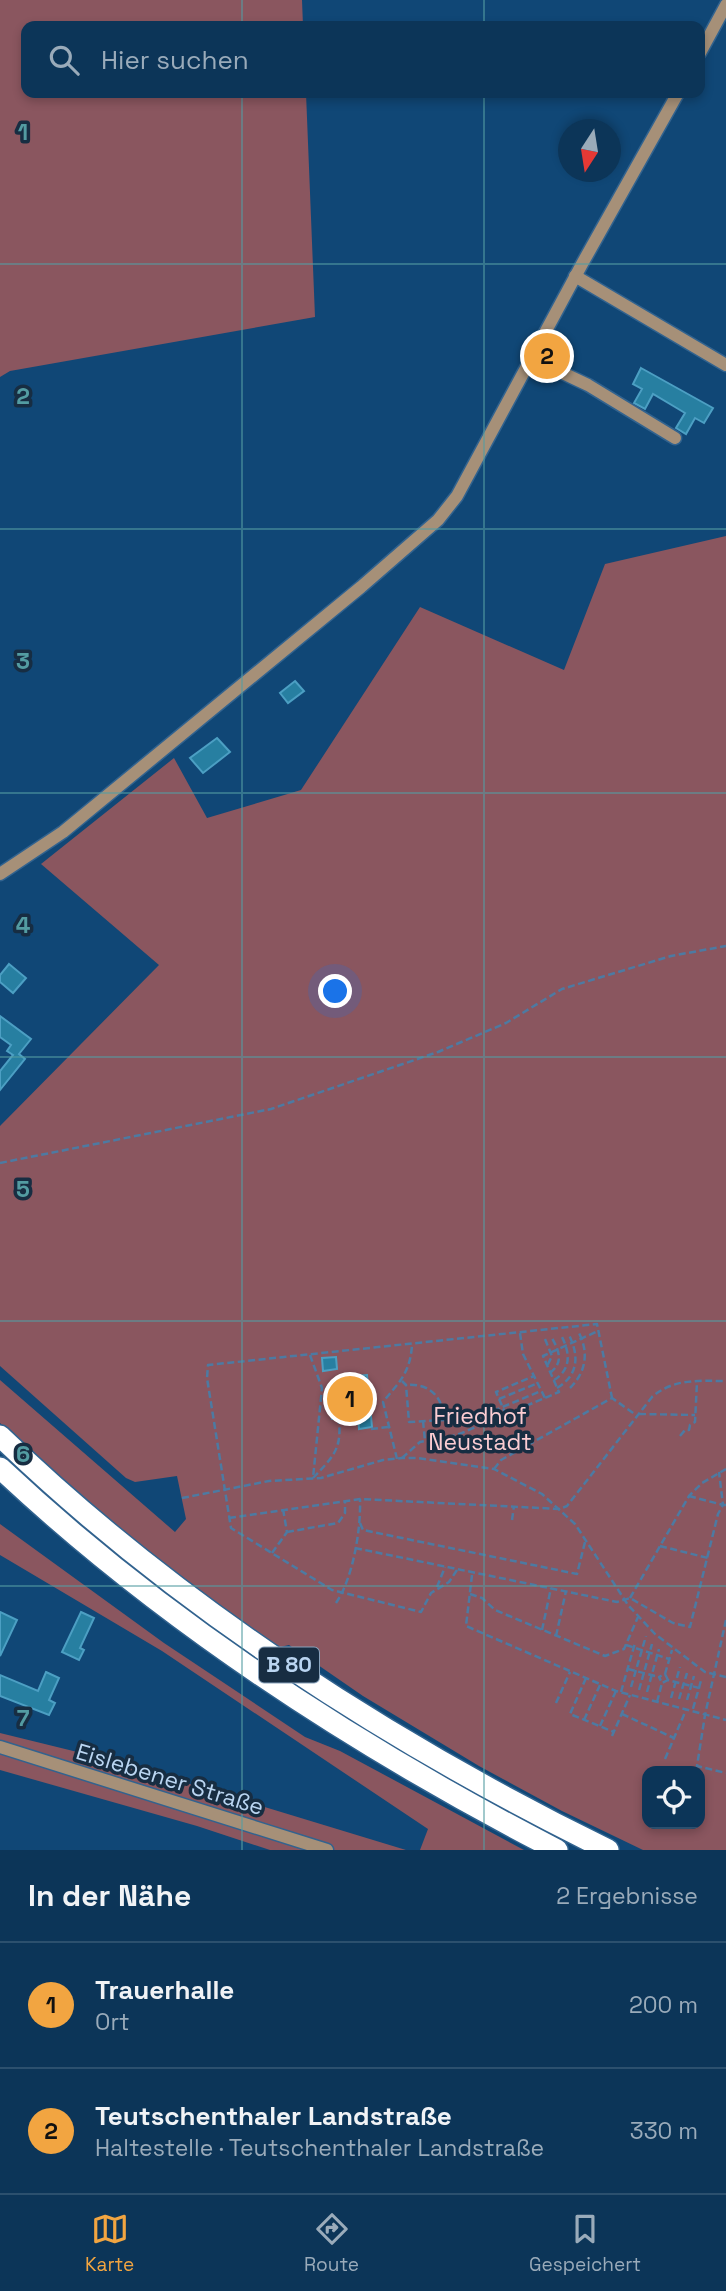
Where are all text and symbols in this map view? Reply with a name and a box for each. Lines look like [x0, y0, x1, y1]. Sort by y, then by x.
search box [21, 21, 705, 98]
icon: search [45, 41, 83, 79]
text: Hier suchen [101, 43, 249, 77]
text: 1 [18, 117, 28, 147]
north arrow [558, 119, 621, 182]
pin: 2 [524, 330, 570, 382]
text: 2 [16, 381, 30, 411]
text: 3 [16, 646, 30, 676]
text: 4 [16, 910, 31, 940]
your location [318, 974, 352, 1008]
text: 5 [16, 1174, 30, 1204]
pin: 1 [327, 1373, 373, 1425]
park label: Friedhof Neustadt [428, 1401, 532, 1457]
text: 6 [16, 1439, 30, 1469]
road number: B 80 [259, 1648, 319, 1682]
text: 7 [17, 1703, 30, 1733]
street label: Eislebener Straße [72, 1736, 268, 1822]
map controls [642, 1766, 705, 1829]
button: locate [642, 1766, 705, 1829]
text: In der Nähe [28, 1876, 191, 1915]
text: 2 Ergebnisse [556, 1881, 698, 1911]
text: Trauerhalle [95, 1973, 234, 2007]
text: 1 [46, 1990, 56, 2020]
text: 200 m [629, 1990, 698, 2020]
text: Ort [95, 2007, 130, 2037]
text: Teutschenthaler Landstraße [95, 2099, 452, 2133]
text: 2 [44, 2116, 58, 2146]
text: 330 m [630, 2116, 698, 2146]
text: Haltestelle · Teutschenthaler Landstraße [95, 2133, 544, 2163]
tab: Karte [85, 2210, 134, 2277]
tab: Route [304, 2210, 359, 2277]
tab: Gespeichert [529, 2210, 641, 2277]

